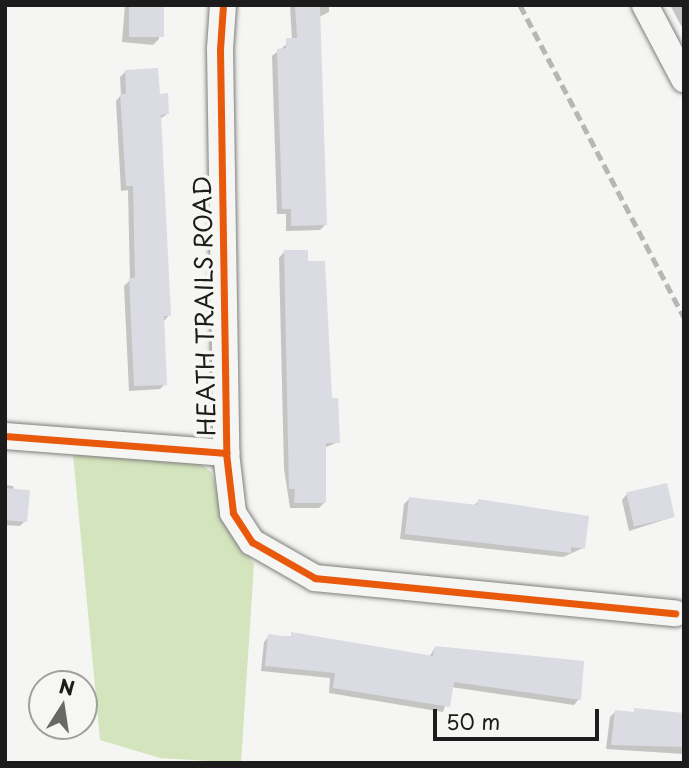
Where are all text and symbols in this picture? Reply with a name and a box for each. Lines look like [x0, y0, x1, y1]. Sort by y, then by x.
street label: HEATH TRAILS ROAD [187, 175, 221, 437]
north arrow [28, 670, 98, 740]
text: N [57, 671, 77, 702]
scale bar [437, 694, 603, 738]
text: 50 m [446, 705, 500, 737]

